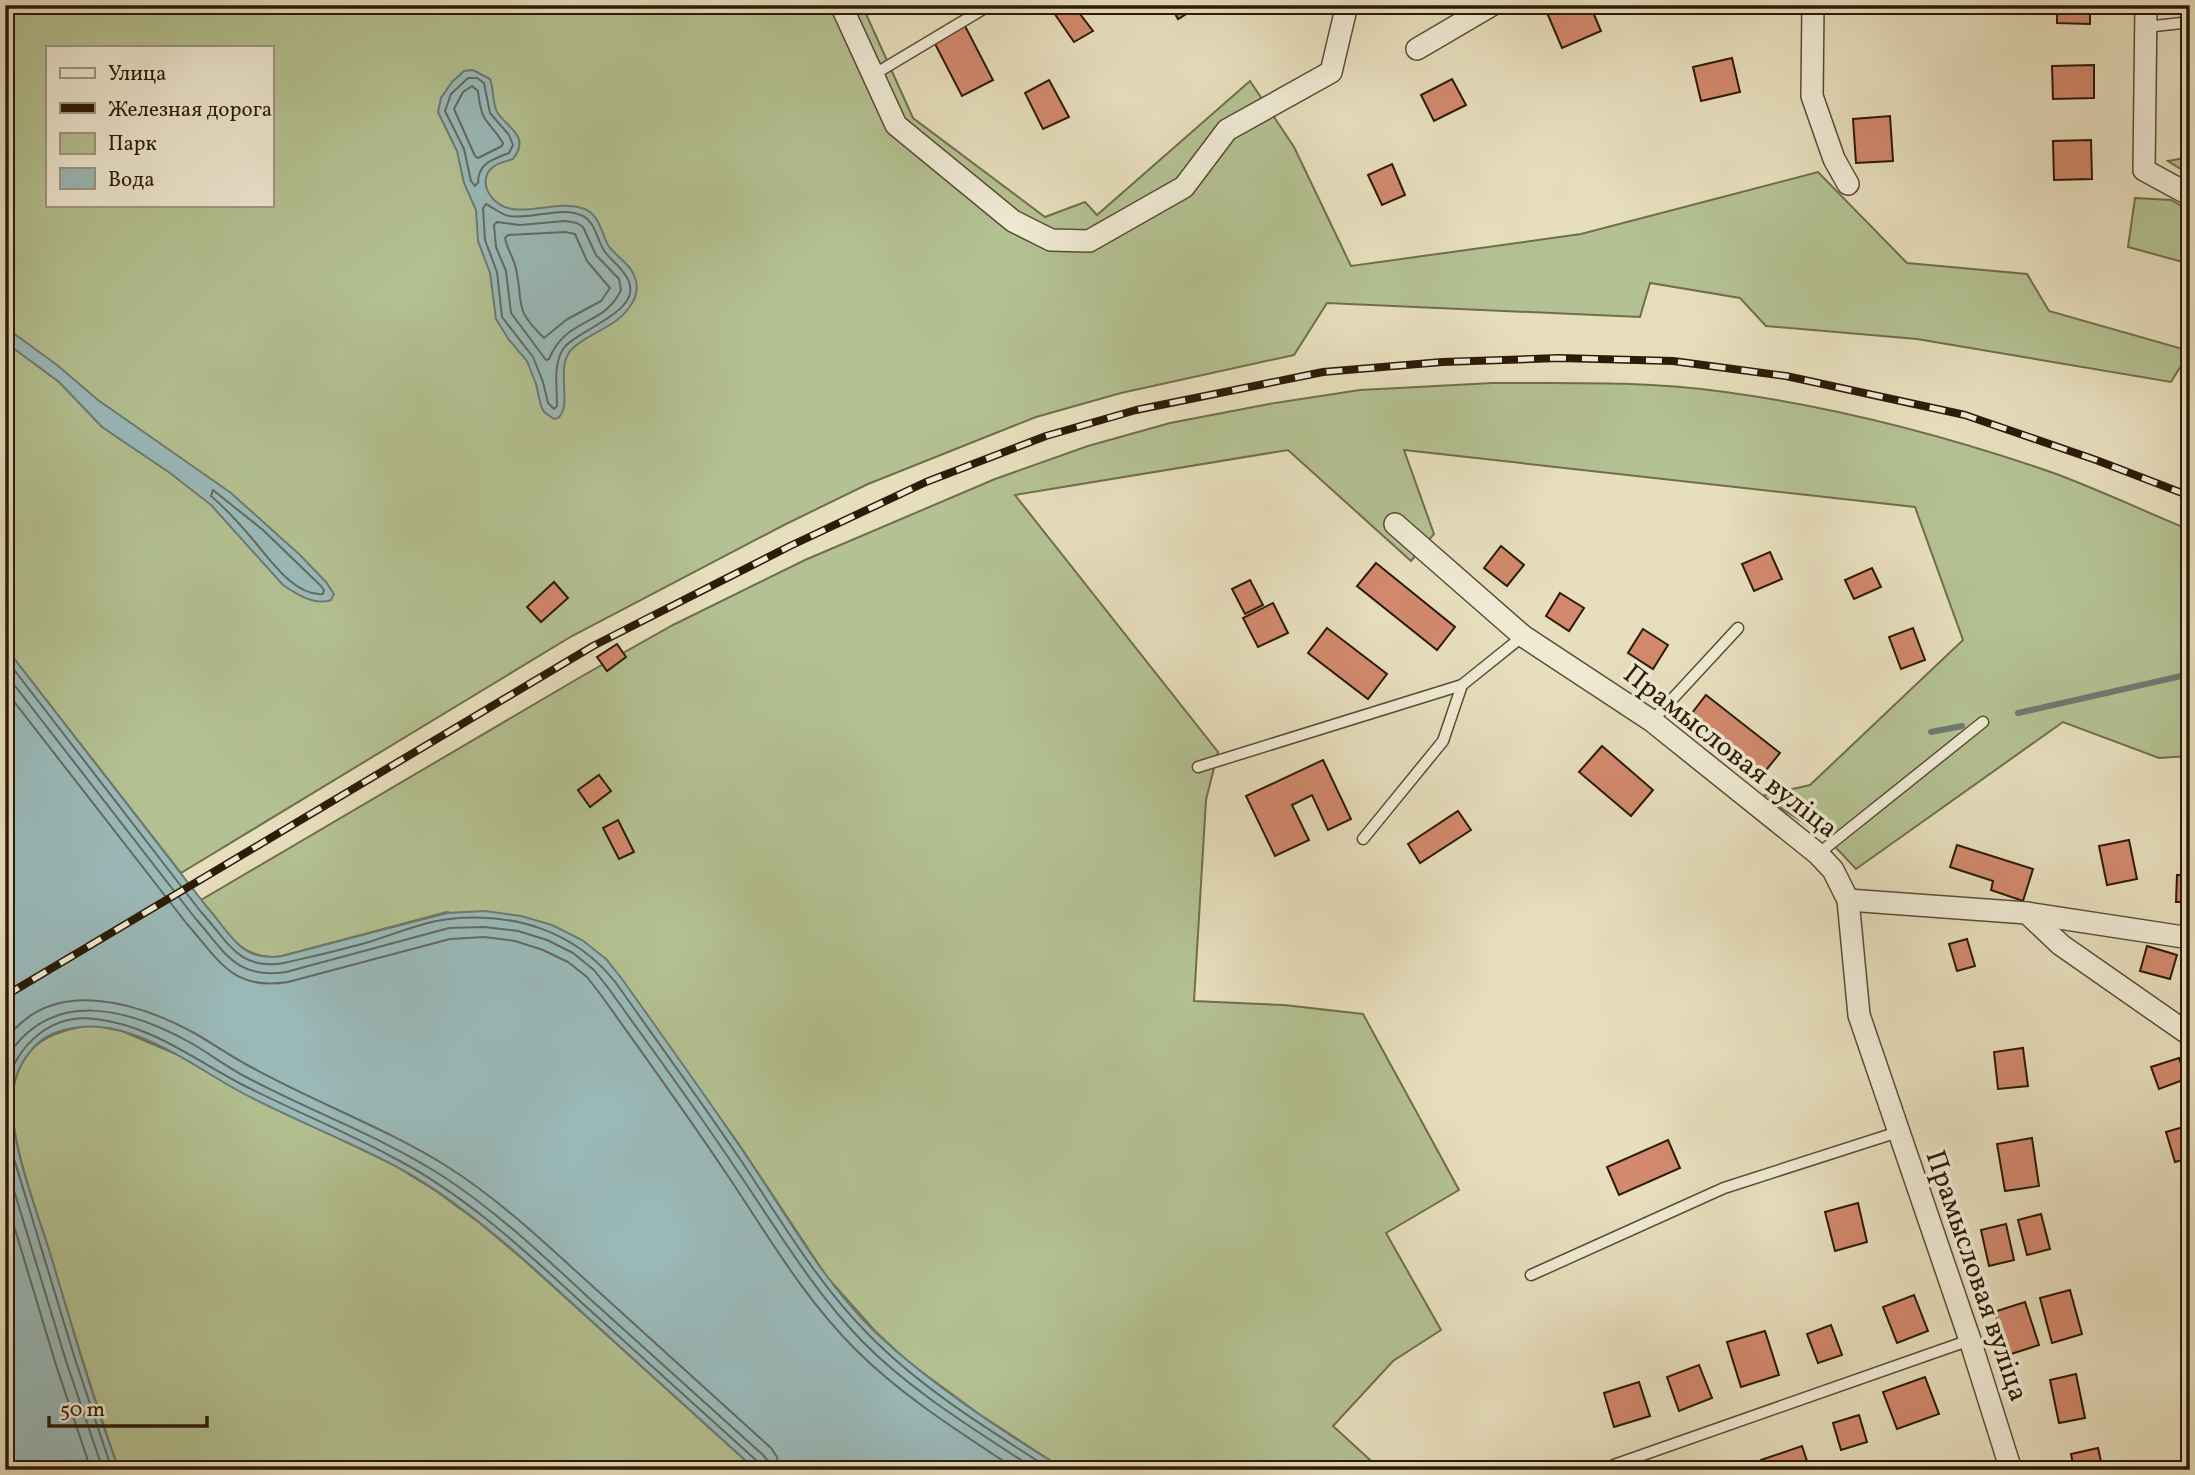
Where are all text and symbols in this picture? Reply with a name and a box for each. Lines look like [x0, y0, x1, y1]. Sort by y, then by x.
legend [46, 46, 273, 206]
text: Улица [108, 60, 166, 89]
text: Железная дорога [108, 96, 272, 125]
text: Парк [108, 130, 157, 159]
text: Вода [108, 166, 155, 195]
street label: Прамысловая вуліца [1614, 656, 1846, 848]
street label: Прамысловая вуліца [1915, 1145, 2037, 1407]
scale bar [49, 1384, 206, 1428]
text: 50 m [60, 1396, 105, 1425]

